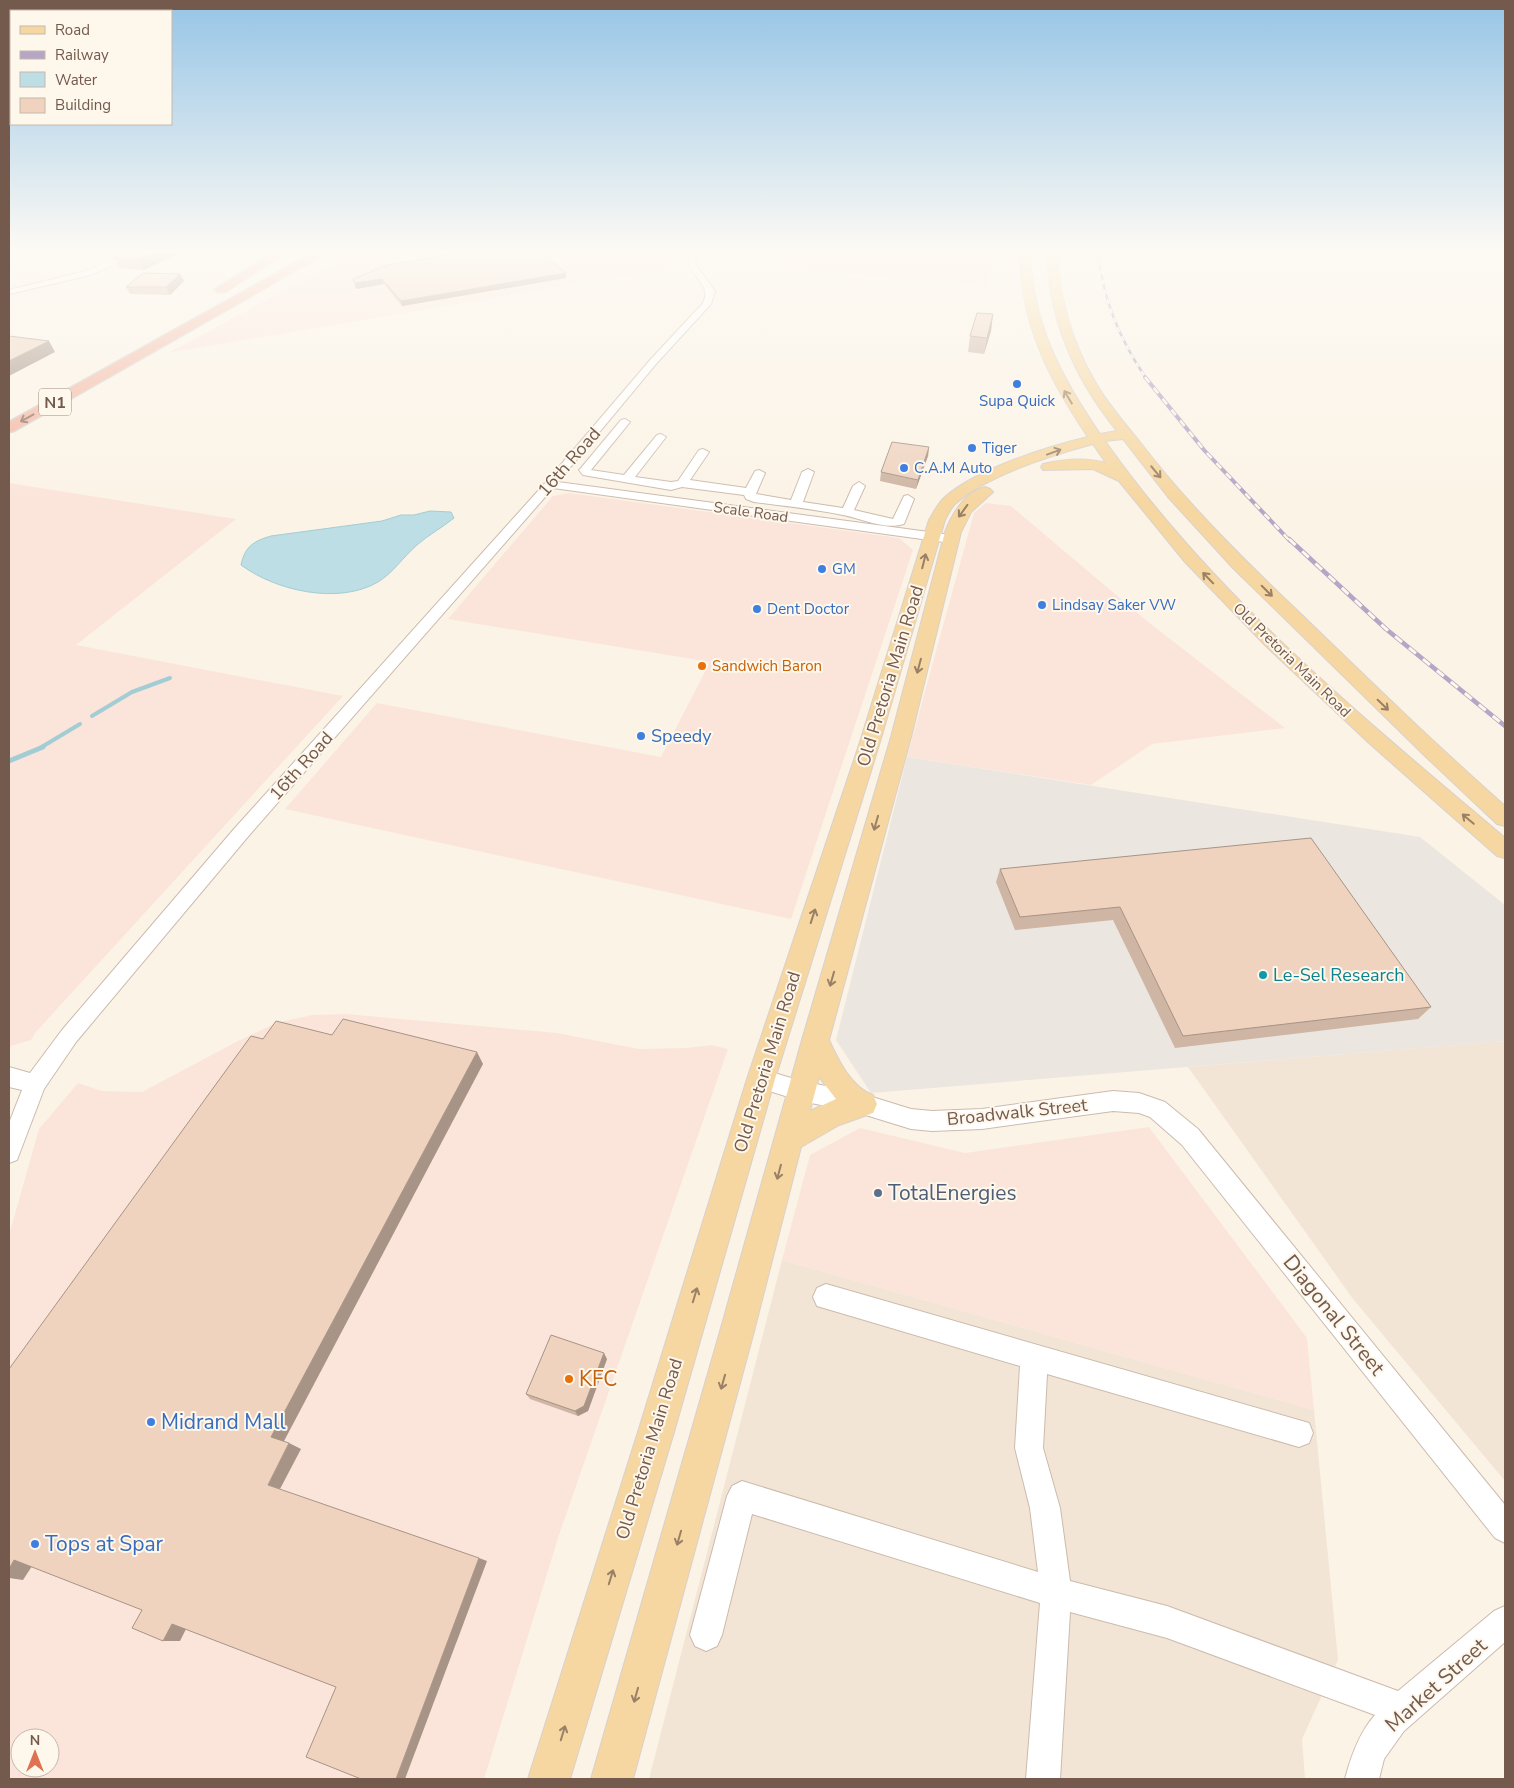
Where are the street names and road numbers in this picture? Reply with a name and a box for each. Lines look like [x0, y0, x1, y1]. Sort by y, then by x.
road number: N1 [39, 388, 71, 416]
street label: 16th Road [532, 422, 606, 502]
street label: Scale Road [712, 497, 790, 527]
street label: Old Pretoria Main Road [851, 583, 929, 769]
street label: Old Pretoria Main Road [1229, 598, 1355, 722]
street label: 16th Road [264, 727, 338, 805]
street label: Old Pretoria Main Road [728, 969, 806, 1155]
street label: Broadwalk Street [946, 1093, 1089, 1131]
street label: Diagonal Street [1277, 1249, 1392, 1382]
street label: Old Pretoria Main Road [610, 1356, 688, 1542]
street label: Market Street [1379, 1631, 1493, 1738]

